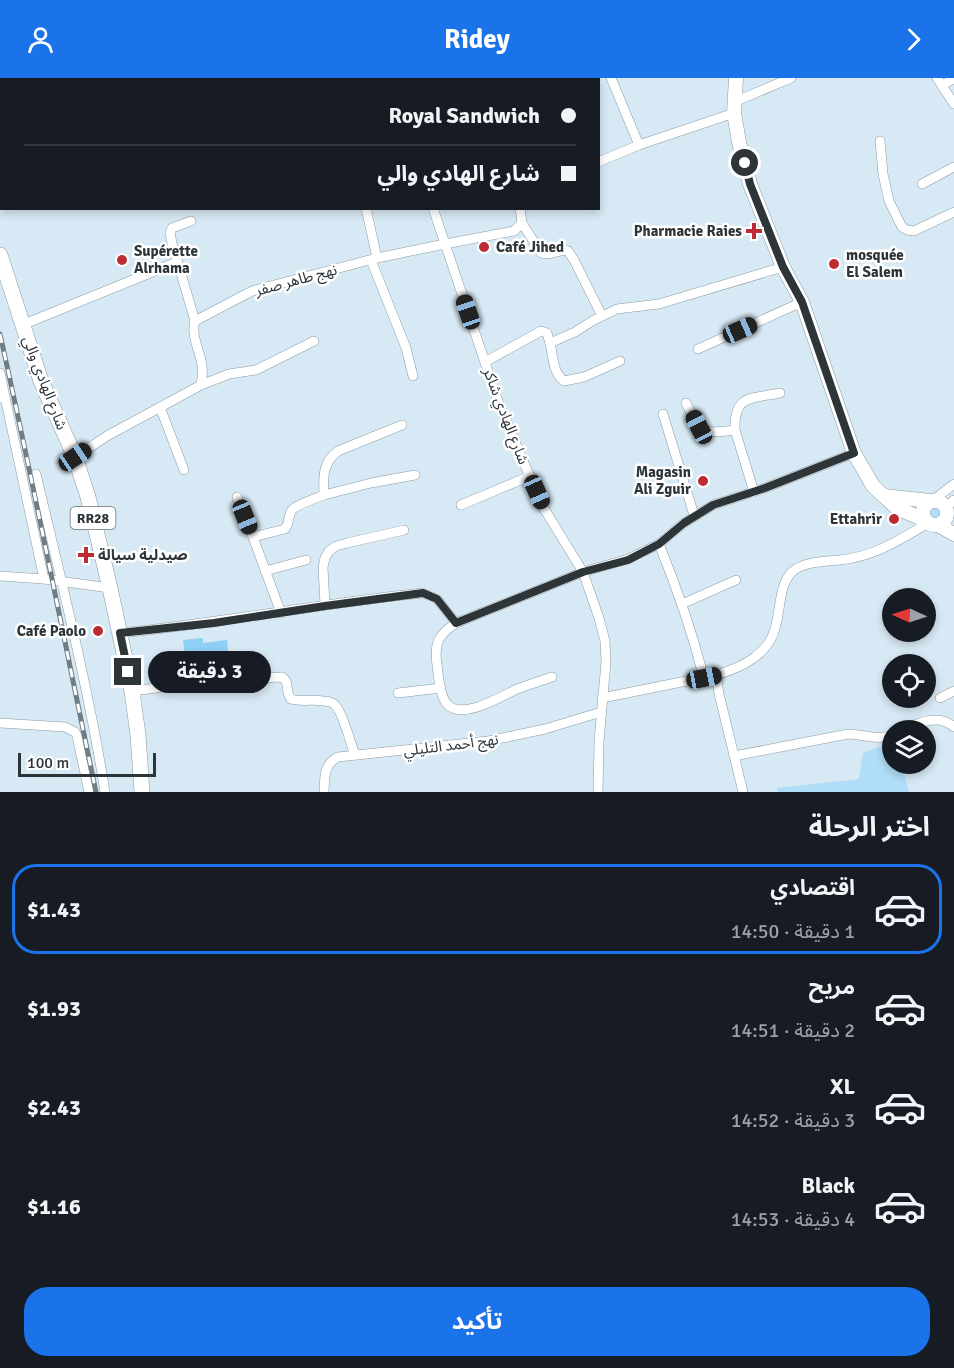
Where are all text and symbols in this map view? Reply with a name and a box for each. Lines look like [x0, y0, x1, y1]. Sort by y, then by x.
icon: person [24, 23, 57, 56]
text: Ridey [444, 23, 510, 56]
icon: forward [897, 23, 930, 56]
text: Royal Sandwich [388, 102, 540, 129]
route start [731, 149, 758, 176]
text: شارع الهادي والي [377, 160, 540, 187]
place label: Pharmacie Raies [634, 222, 742, 240]
marker: Pharmacie Raies [747, 224, 761, 238]
place label: Café Jihed [496, 238, 564, 256]
marker: Café Jihed [477, 240, 491, 254]
place label: Supérette Alrhama [134, 242, 198, 277]
place label: mosquée El Salem [846, 246, 904, 281]
marker: Supérette Alrhama [115, 253, 129, 267]
marker: mosquée El Salem [827, 257, 841, 271]
street label: نهج طاهر صفر [252, 260, 340, 303]
car [454, 292, 482, 332]
car [720, 314, 760, 346]
street label: شارع الهادي والي [16, 334, 71, 434]
street label: شارع الهادي شاكر [476, 364, 533, 468]
car [683, 407, 715, 447]
car [55, 439, 95, 475]
place label: Magasin Ali Zguir [634, 463, 691, 498]
car [521, 472, 553, 512]
marker: Magasin Ali Zguir [696, 474, 710, 488]
car [230, 497, 260, 537]
road number: RR28 [70, 507, 116, 529]
place label: Ettahrir [830, 510, 882, 528]
marker: Ettahrir [887, 512, 901, 526]
place label: صيدلية سيالة [98, 546, 188, 564]
marker: صيدلية سيالة [79, 548, 93, 562]
north arrow [882, 588, 936, 642]
map controls [882, 588, 936, 774]
place label: Café Paolo [17, 622, 86, 640]
marker: Café Paolo [91, 624, 105, 638]
callout: 3 دقيقة [149, 651, 272, 693]
button: locate [882, 654, 936, 708]
route end [114, 658, 141, 685]
text: 3 دقيقة [177, 659, 242, 684]
car [685, 666, 723, 690]
button: layers [882, 720, 936, 774]
street label: نهج أحمد التليلي [402, 730, 500, 763]
scale bar [18, 750, 156, 778]
text: 100 m [27, 753, 69, 773]
text: اختر الرحلة [809, 811, 930, 844]
text: اقتصادي [770, 874, 855, 901]
icon: car [873, 882, 927, 936]
text: $1.43 [27, 896, 81, 923]
text: 1 دقيقة · 14:50 [731, 919, 855, 944]
text: مريح [809, 973, 855, 1000]
icon: car [873, 981, 927, 1035]
text: $1.93 [27, 995, 81, 1022]
text: 2 دقيقة · 14:51 [731, 1018, 855, 1043]
text: XL [830, 1073, 855, 1100]
icon: car [873, 1080, 927, 1134]
text: $2.43 [27, 1094, 81, 1121]
text: 3 دقيقة · 14:52 [731, 1108, 855, 1133]
text: Black [801, 1172, 855, 1199]
icon: car [873, 1179, 927, 1233]
text: $1.16 [27, 1193, 81, 1220]
text: 4 دقيقة · 14:53 [731, 1207, 855, 1232]
button: تأكيد [24, 1287, 930, 1356]

